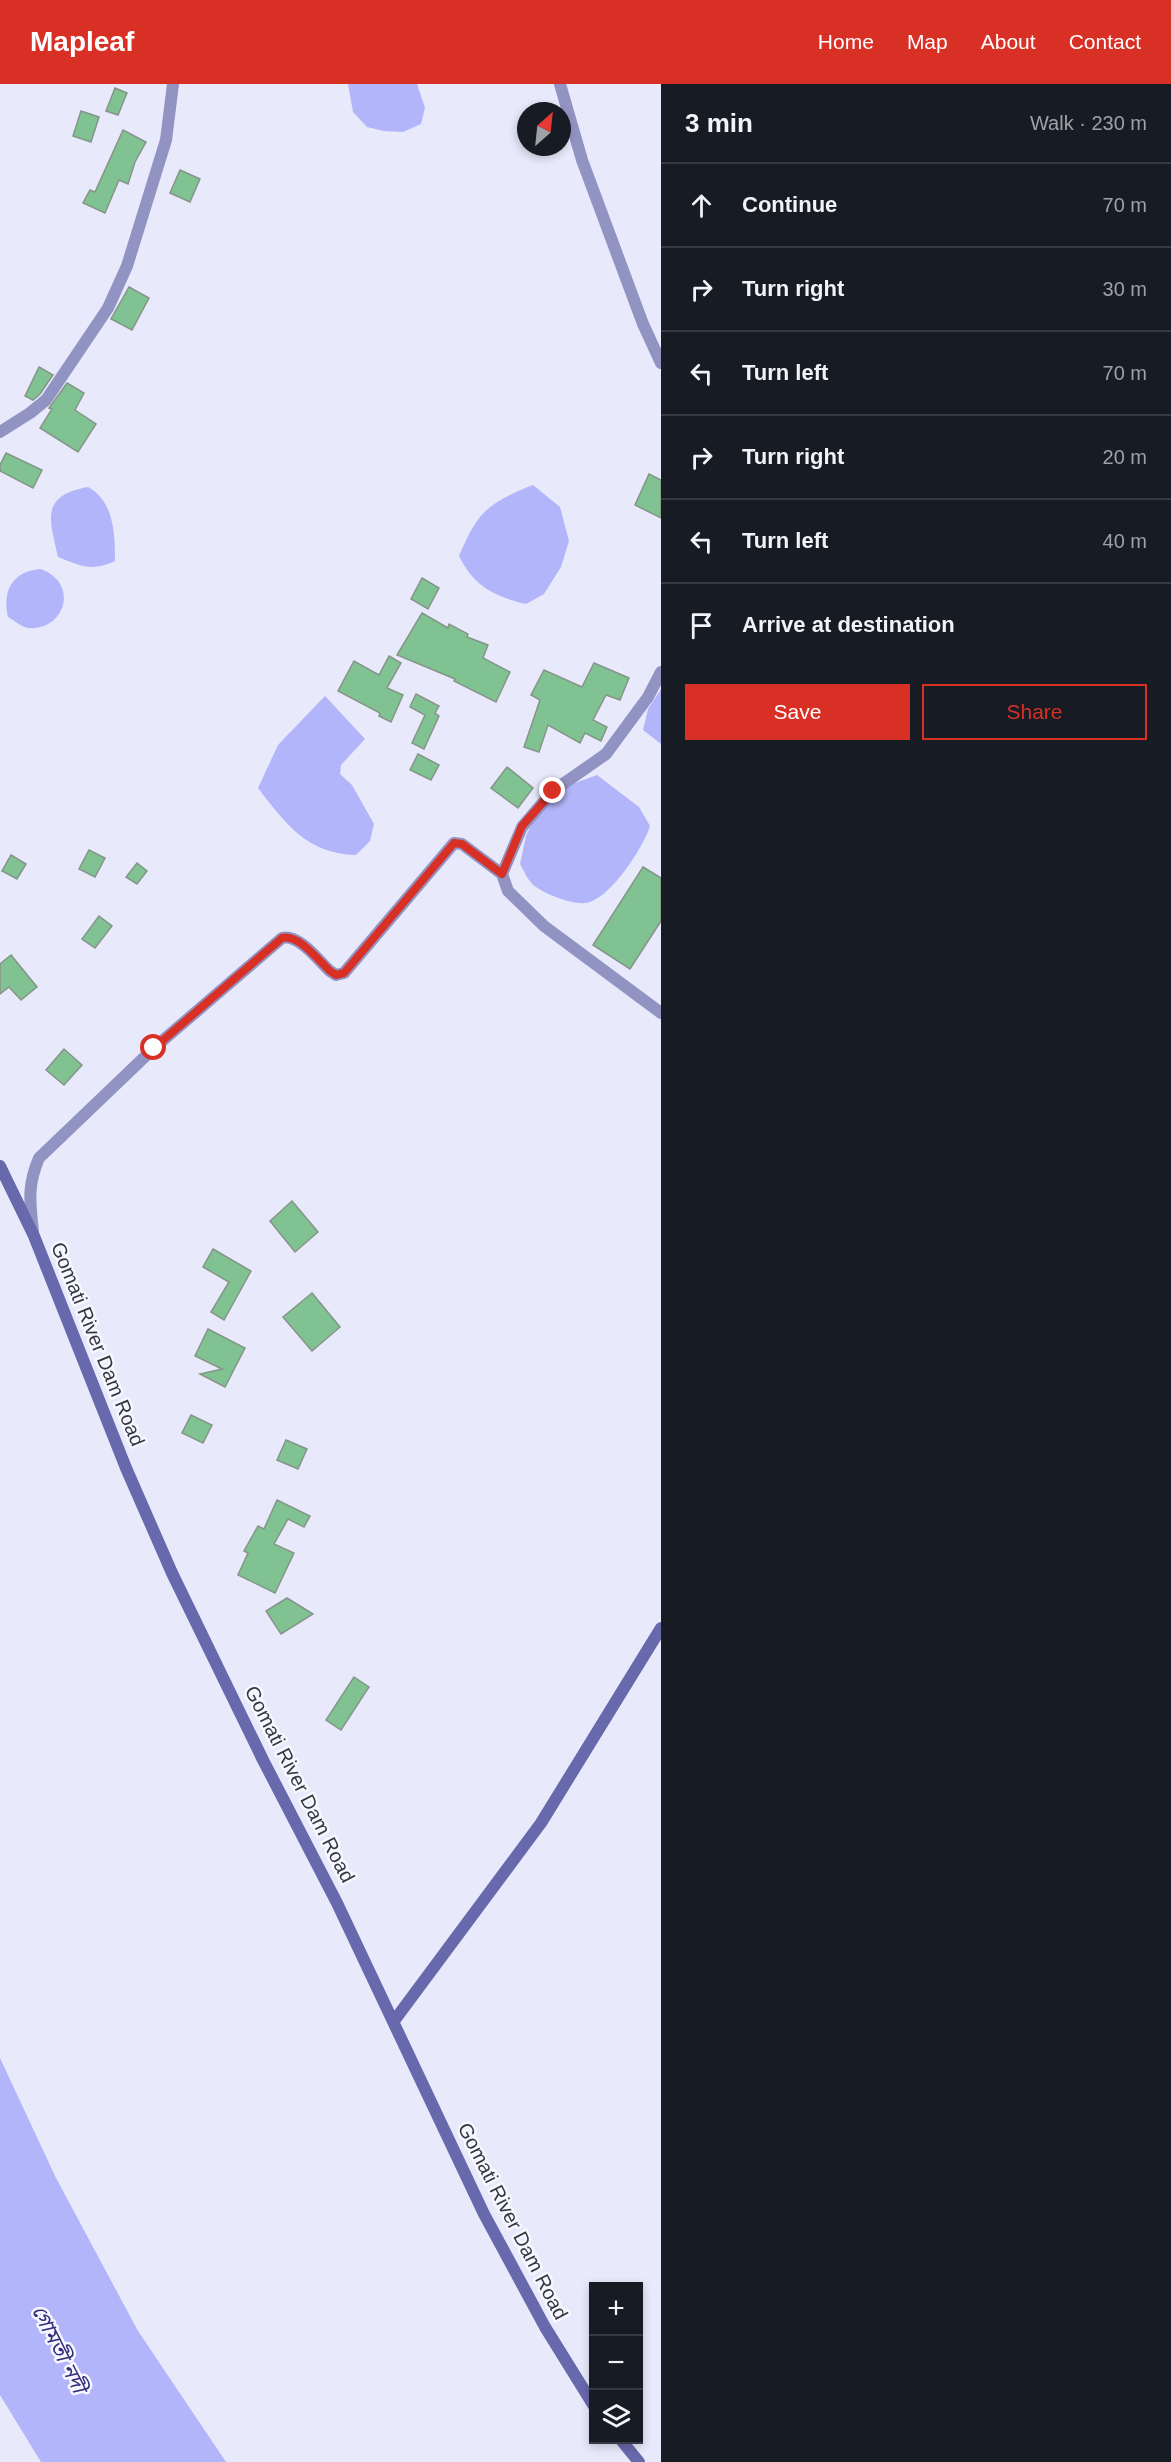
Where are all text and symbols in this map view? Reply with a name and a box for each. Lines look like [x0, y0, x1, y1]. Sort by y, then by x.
text: Mapleaf [30, 26, 134, 57]
text: Home [818, 30, 874, 53]
text: Map [907, 30, 948, 53]
text: About [981, 30, 1036, 53]
text: Contact [1069, 30, 1141, 53]
north arrow [517, 102, 571, 156]
text: 3 min [685, 108, 753, 138]
text: Walk · 230 m [1030, 112, 1147, 134]
icon: ahead [685, 189, 718, 222]
text: Continue [742, 192, 837, 217]
text: 70 m [1103, 194, 1147, 216]
icon: right [685, 273, 718, 306]
text: Turn right [742, 276, 844, 301]
text: 30 m [1103, 278, 1147, 300]
icon: left [685, 357, 718, 390]
text: Turn left [742, 360, 828, 385]
text: 70 m [1103, 362, 1147, 384]
icon: right [685, 441, 718, 474]
text: Turn right [742, 444, 844, 469]
text: 20 m [1103, 446, 1147, 468]
icon: left [685, 525, 718, 558]
text: Turn left [742, 528, 828, 553]
text: 40 m [1103, 530, 1147, 552]
icon: arrive [685, 609, 718, 642]
text: Arrive at destination [742, 612, 955, 637]
button: Save [685, 684, 910, 740]
button: Share [922, 684, 1147, 740]
route end [539, 777, 565, 803]
route start [140, 1034, 166, 1060]
street label: Gomati River Dam Road [47, 1239, 149, 1449]
street label: Gomati River Dam Road [241, 1682, 359, 1886]
street label: Gomati River Dam Road [454, 2119, 572, 2323]
map controls [589, 2282, 643, 2444]
button: + [589, 2282, 643, 2336]
water label: গোমতী নদী [28, 2301, 94, 2400]
button: − [589, 2336, 643, 2390]
button: layers [589, 2390, 643, 2444]

